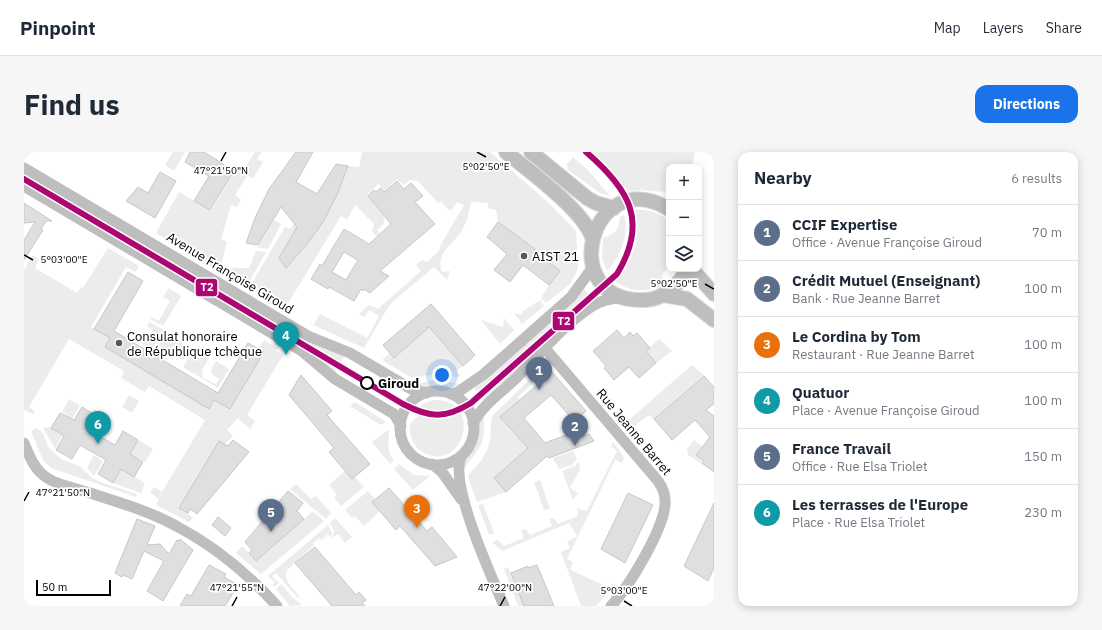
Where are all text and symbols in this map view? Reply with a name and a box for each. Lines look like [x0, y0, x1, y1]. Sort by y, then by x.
text: Pinpoint [20, 16, 96, 40]
text: Map [934, 19, 961, 37]
text: Layers [983, 19, 1024, 37]
text: Share [1046, 19, 1082, 37]
button: Directions [975, 85, 1078, 123]
text: Find us [24, 86, 120, 123]
text: 5°02'50"E [462, 160, 510, 173]
text: 47°21'50"N [194, 164, 248, 177]
map controls [666, 164, 702, 272]
button: + [666, 164, 702, 200]
text: Nearby [754, 167, 812, 189]
text: 6 results [1011, 170, 1062, 187]
button: − [666, 200, 702, 236]
text: CCIF Expertise [792, 215, 897, 234]
text: 1 [763, 224, 771, 241]
text: 70 m [1032, 224, 1062, 241]
street label: Avenue Françoise Giroud [163, 228, 297, 318]
text: Office · Avenue Françoise Giroud [792, 234, 982, 251]
button: layers [666, 236, 702, 272]
place label: AIST 21 [532, 248, 579, 265]
marker: AIST 21 [519, 251, 529, 261]
text: 5°03'00"E [40, 253, 88, 266]
text: Crédit Mutuel (Enseignant) [792, 271, 980, 290]
text: 5°02'50"E [650, 277, 698, 290]
line badge: T2 [195, 278, 218, 297]
text: T2 [200, 280, 214, 294]
text: 2 [763, 280, 771, 297]
text: 100 m [1024, 280, 1062, 297]
text: Bank · Rue Jeanne Barret [792, 290, 940, 307]
line badge: T2 [552, 311, 575, 331]
text: T2 [557, 314, 571, 328]
pin: 4 [273, 322, 299, 355]
text: Le Cordina by Tom [792, 327, 921, 346]
place label: Consulat honoraire de République tchèque [127, 328, 262, 360]
text: 3 [763, 336, 771, 353]
text: 100 m [1024, 336, 1062, 353]
marker: Consulat honoraire de République tchèque [114, 338, 124, 348]
text: Restaurant · Rue Jeanne Barret [792, 346, 975, 363]
pin: 1 [526, 357, 552, 390]
your location [432, 365, 452, 385]
place label: Giroud [378, 375, 419, 392]
marker: Giroud [360, 376, 374, 390]
text: Quatuor [792, 383, 849, 402]
street label: Rue Jeanne Barret [593, 385, 675, 479]
text: 4 [763, 392, 771, 409]
text: 100 m [1024, 392, 1062, 409]
text: Place · Avenue Françoise Giroud [792, 402, 980, 419]
pin: 6 [85, 411, 111, 444]
pin: 2 [562, 413, 588, 446]
text: France Travail [792, 439, 891, 458]
text: 5 [763, 448, 771, 465]
text: 150 m [1024, 448, 1062, 465]
text: Office · Rue Elsa Triolet [792, 458, 928, 475]
text: 47°21'50"N [36, 486, 90, 499]
pin: 3 [404, 495, 430, 528]
text: Les terrasses de l'Europe [792, 495, 968, 514]
pin: 5 [258, 499, 284, 532]
text: 6 [763, 504, 771, 521]
text: 230 m [1024, 504, 1062, 521]
text: Place · Rue Elsa Triolet [792, 514, 925, 531]
scale bar [36, 578, 111, 597]
text: 50 m [42, 580, 67, 594]
text: 47°21'55"N [210, 581, 264, 594]
text: 47°22'00"N [478, 581, 532, 594]
text: 5°03'00"E [600, 584, 648, 597]

